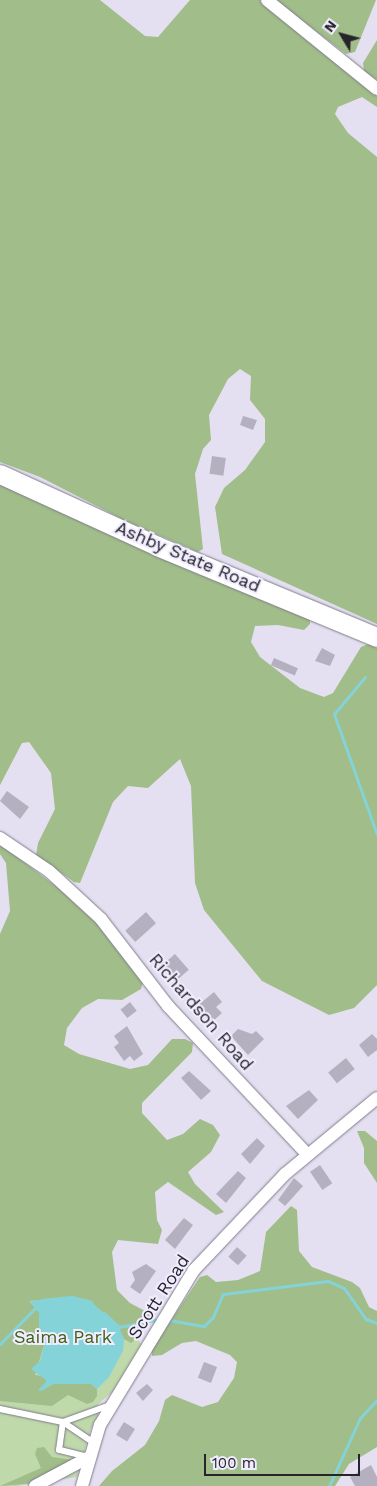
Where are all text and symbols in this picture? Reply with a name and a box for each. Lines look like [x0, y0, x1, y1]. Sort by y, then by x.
north arrow [317, 10, 367, 60]
text: N [321, 17, 340, 35]
street label: Ashby State Road [112, 517, 264, 597]
street label: Richardson Road [144, 949, 258, 1075]
street label: Scott Road [124, 1251, 194, 1343]
park label: Saima Park [14, 1326, 112, 1348]
scale bar [207, 1444, 363, 1476]
text: 100 m [212, 1454, 256, 1472]

